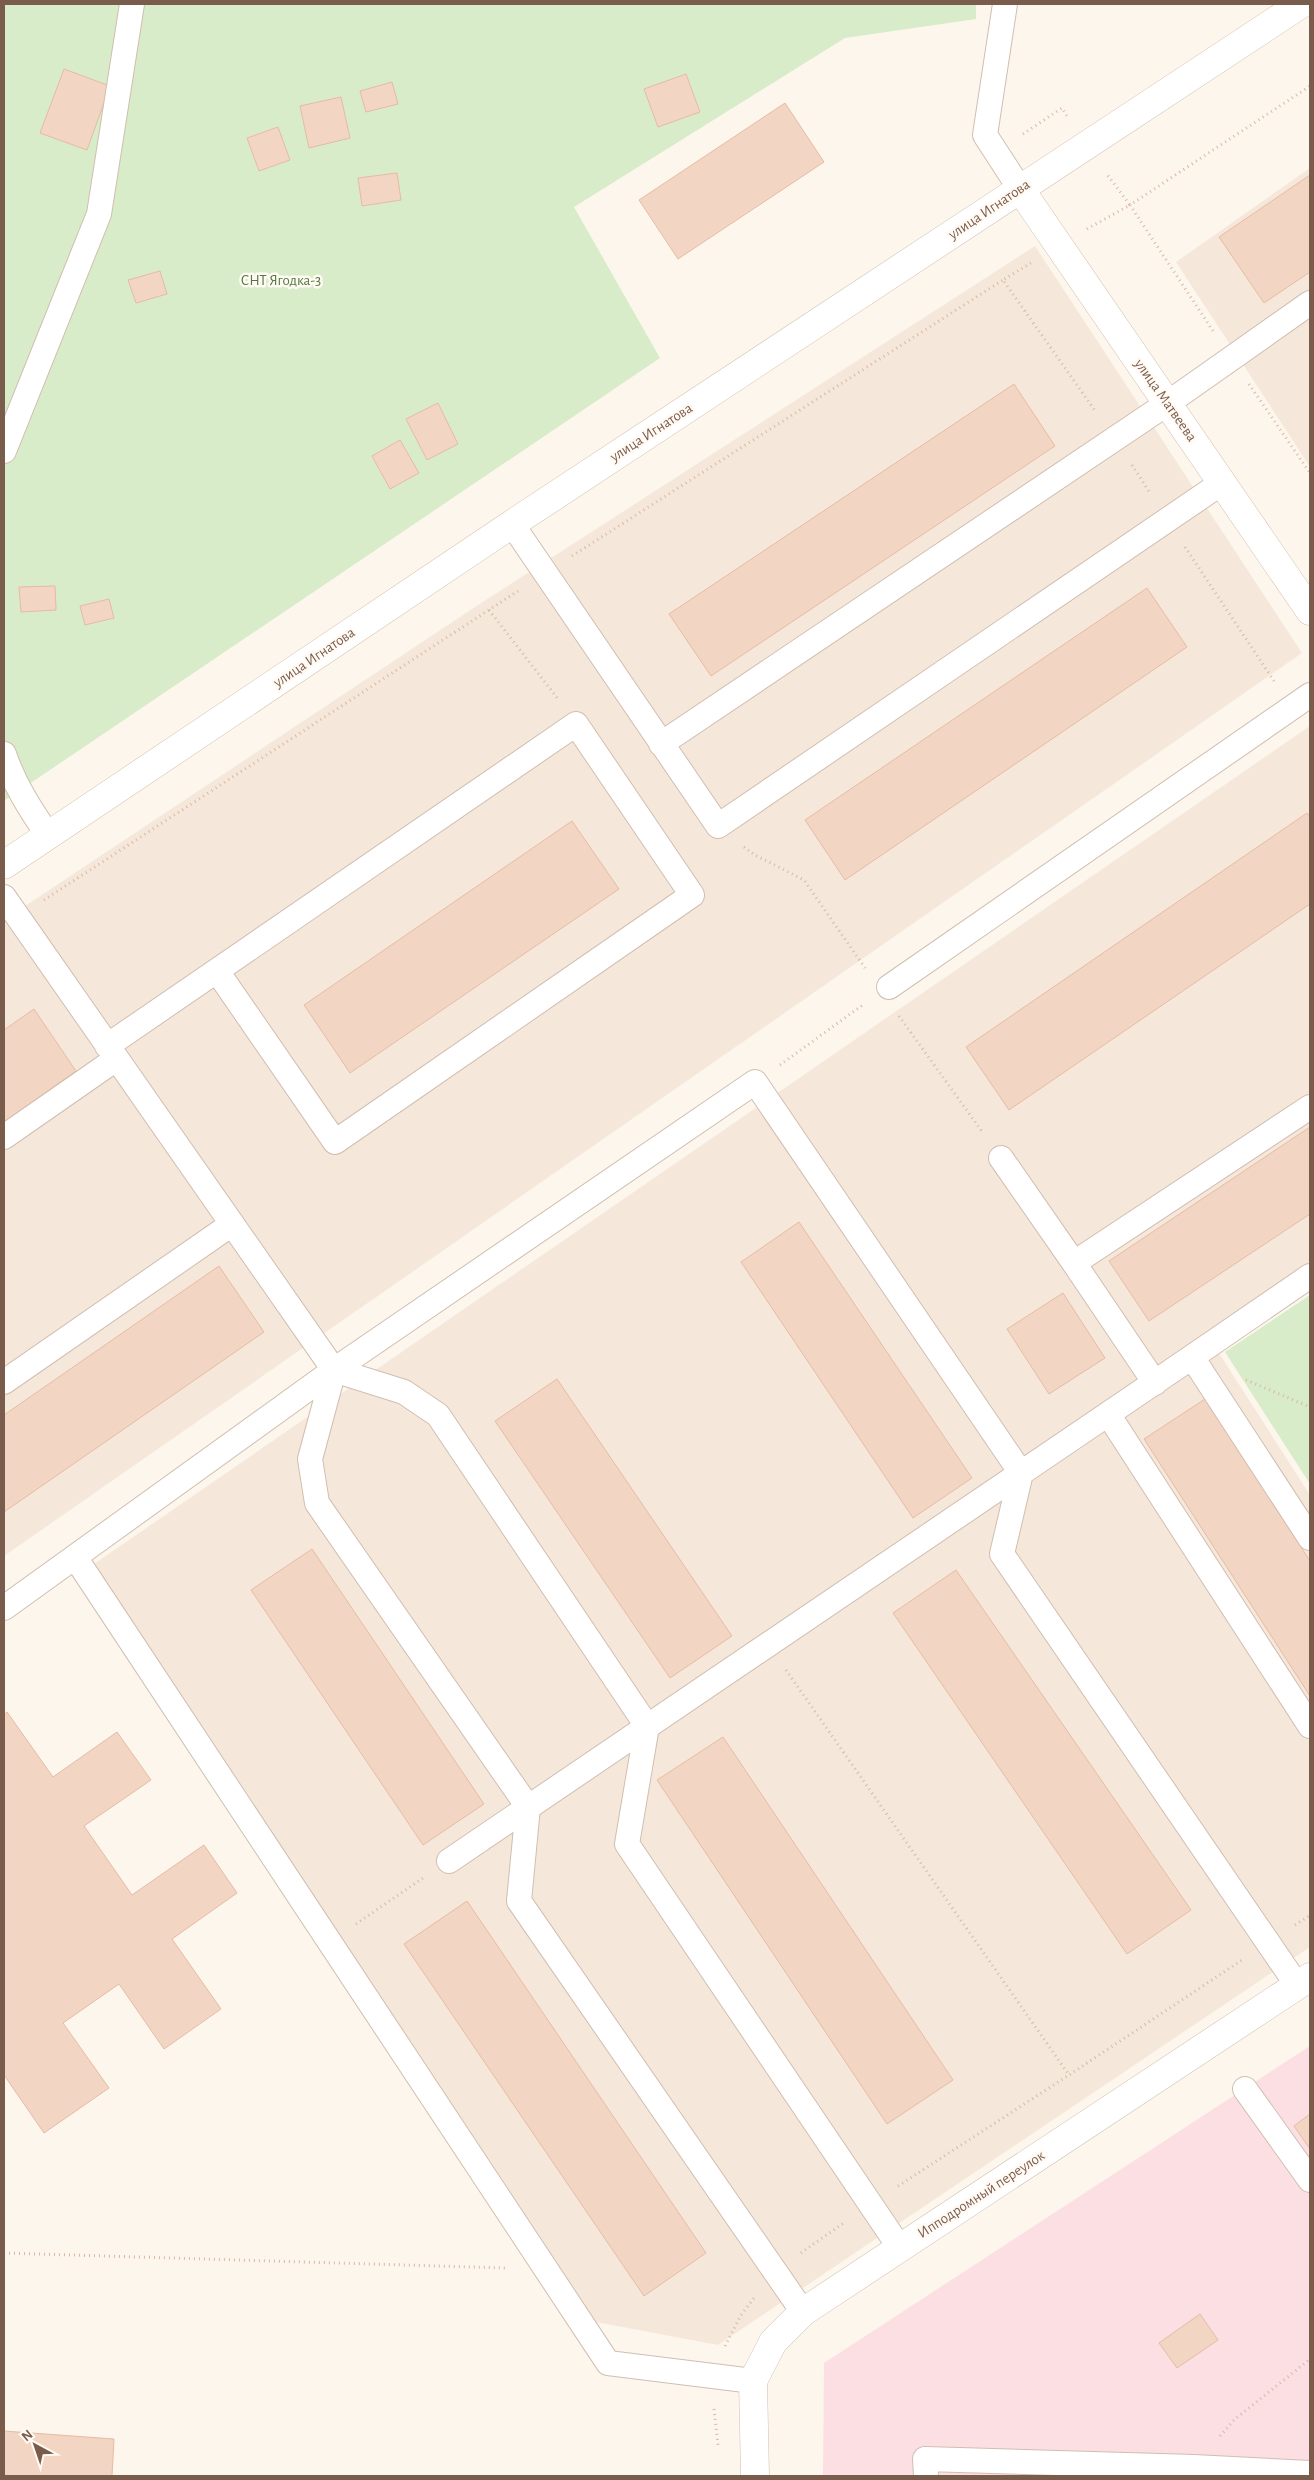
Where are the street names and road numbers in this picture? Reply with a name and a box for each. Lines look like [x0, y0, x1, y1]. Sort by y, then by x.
street label: улица Игнатова [945, 177, 1033, 243]
street label: улица Матвеева [1131, 355, 1200, 444]
street label: улица Игнатова [607, 400, 695, 465]
street label: улица Игнатова [270, 625, 358, 691]
street label: Ипподромный переулок [915, 2148, 1048, 2241]

